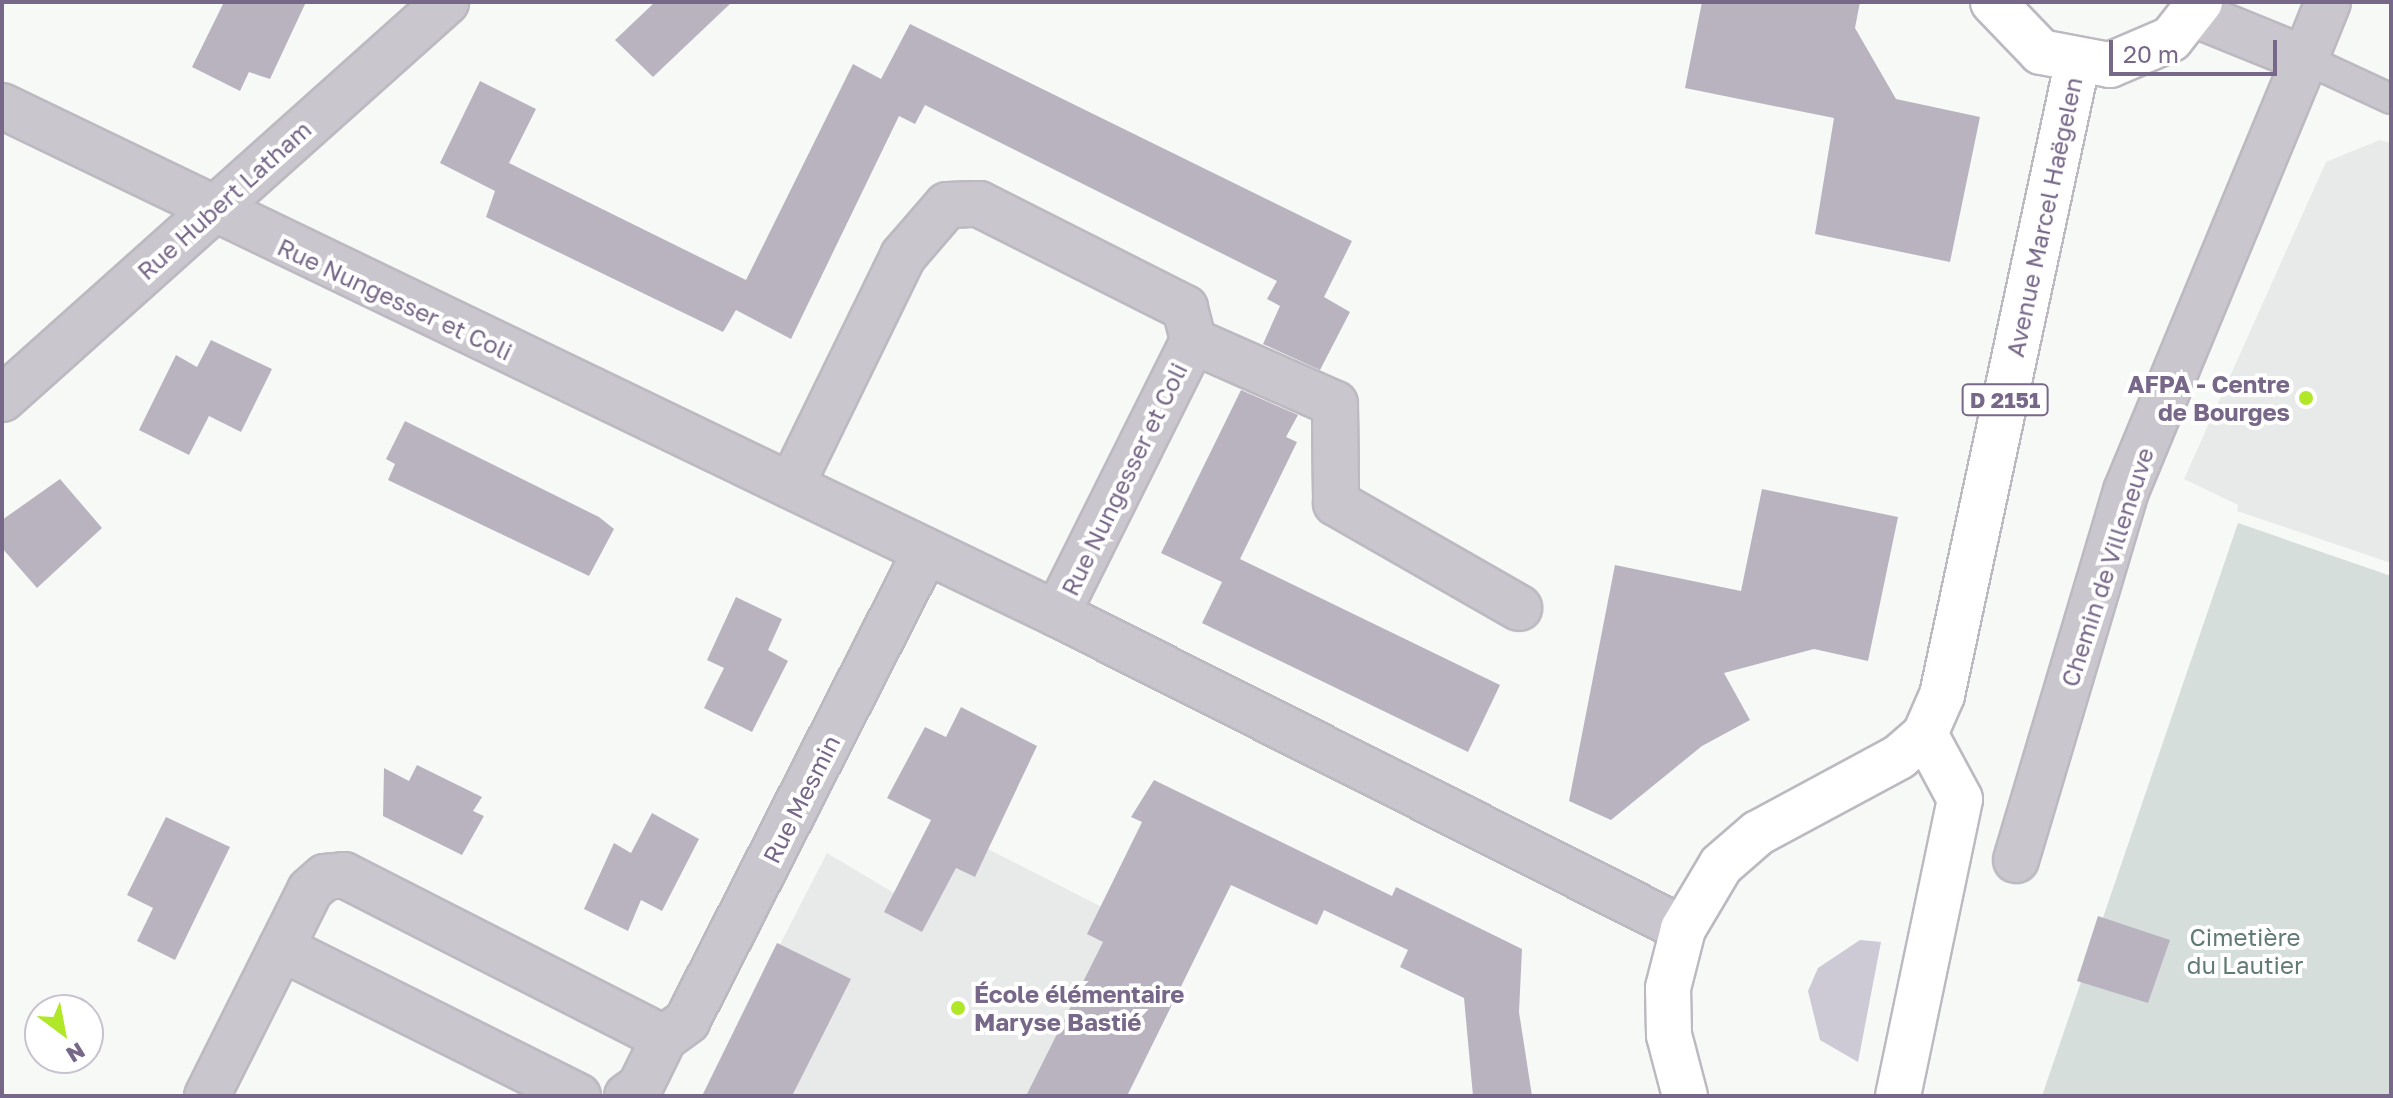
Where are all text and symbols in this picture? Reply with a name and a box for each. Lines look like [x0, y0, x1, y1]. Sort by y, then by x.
scale bar [2113, 24, 2281, 74]
text: 20 m [2123, 39, 2179, 68]
street label: Avenue Marcel Haëgelen [2000, 75, 2088, 359]
street label: Rue Hubert Latham [131, 115, 317, 285]
street label: Rue Nungesser et Coli [273, 232, 517, 366]
street label: Rue Nungesser et Coli [1055, 358, 1193, 600]
place label: AFPA - Centre de Bourges [2128, 370, 2290, 426]
road number: D 2151 [1961, 382, 2049, 418]
marker: AFPA - Centre de Bourges [2297, 389, 2315, 407]
street label: Chemin de Villeneuve [2055, 444, 2159, 690]
street label: Rue Mesmin [756, 730, 846, 868]
park label: Cimetière du Lautier [2187, 923, 2303, 979]
place label: École élémentaire Maryse Bastié [974, 980, 1184, 1036]
north arrow [24, 994, 104, 1074]
marker: École élémentaire Maryse Bastié [949, 999, 967, 1017]
text: N [62, 1037, 90, 1069]

